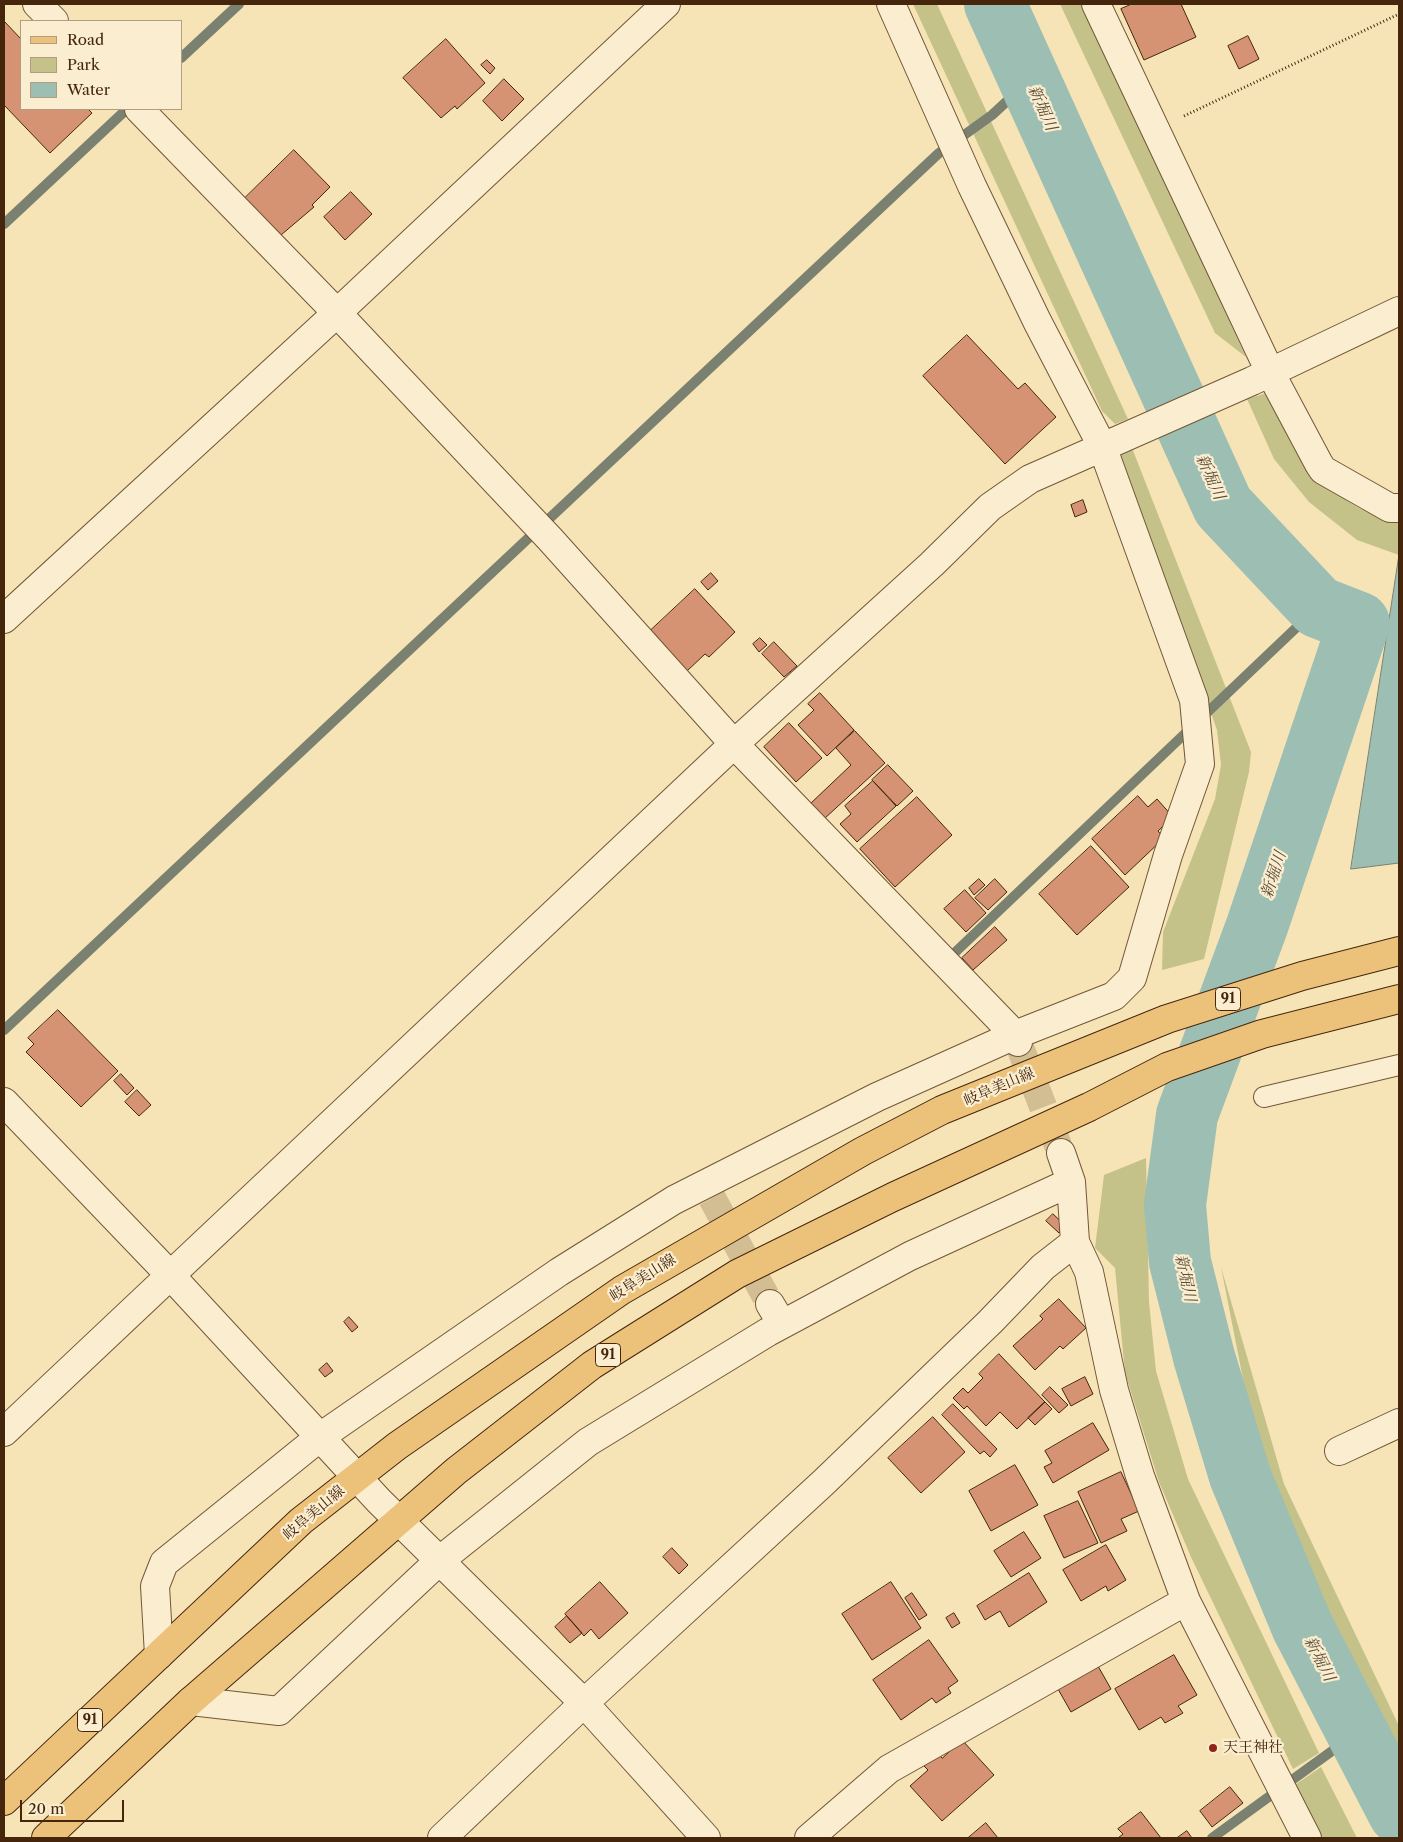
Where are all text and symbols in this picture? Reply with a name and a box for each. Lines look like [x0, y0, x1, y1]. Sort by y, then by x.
legend [20, 20, 182, 110]
text: Road [67, 30, 104, 49]
text: Park [67, 55, 100, 74]
text: Water [67, 80, 110, 99]
water label: 新堀川 [1023, 82, 1061, 134]
water label: 新堀川 [1191, 451, 1229, 503]
water label: 新堀川 [1257, 849, 1291, 901]
road number: 91 [1216, 988, 1240, 1011]
street label: 岐阜美山線 [961, 1064, 1037, 1110]
street label: 岐阜美山線 [606, 1250, 680, 1306]
water label: 新堀川 [1171, 1253, 1199, 1303]
road number: 91 [596, 1344, 620, 1366]
street label: 岐阜美山線 [279, 1482, 349, 1544]
water label: 新堀川 [1300, 1633, 1338, 1685]
road number: 91 [78, 1708, 102, 1732]
place label: 天王神社 [1223, 1739, 1283, 1757]
marker: 天王神社 [1207, 1742, 1219, 1754]
scale bar [22, 1790, 126, 1822]
text: 20 m [28, 1799, 64, 1818]

